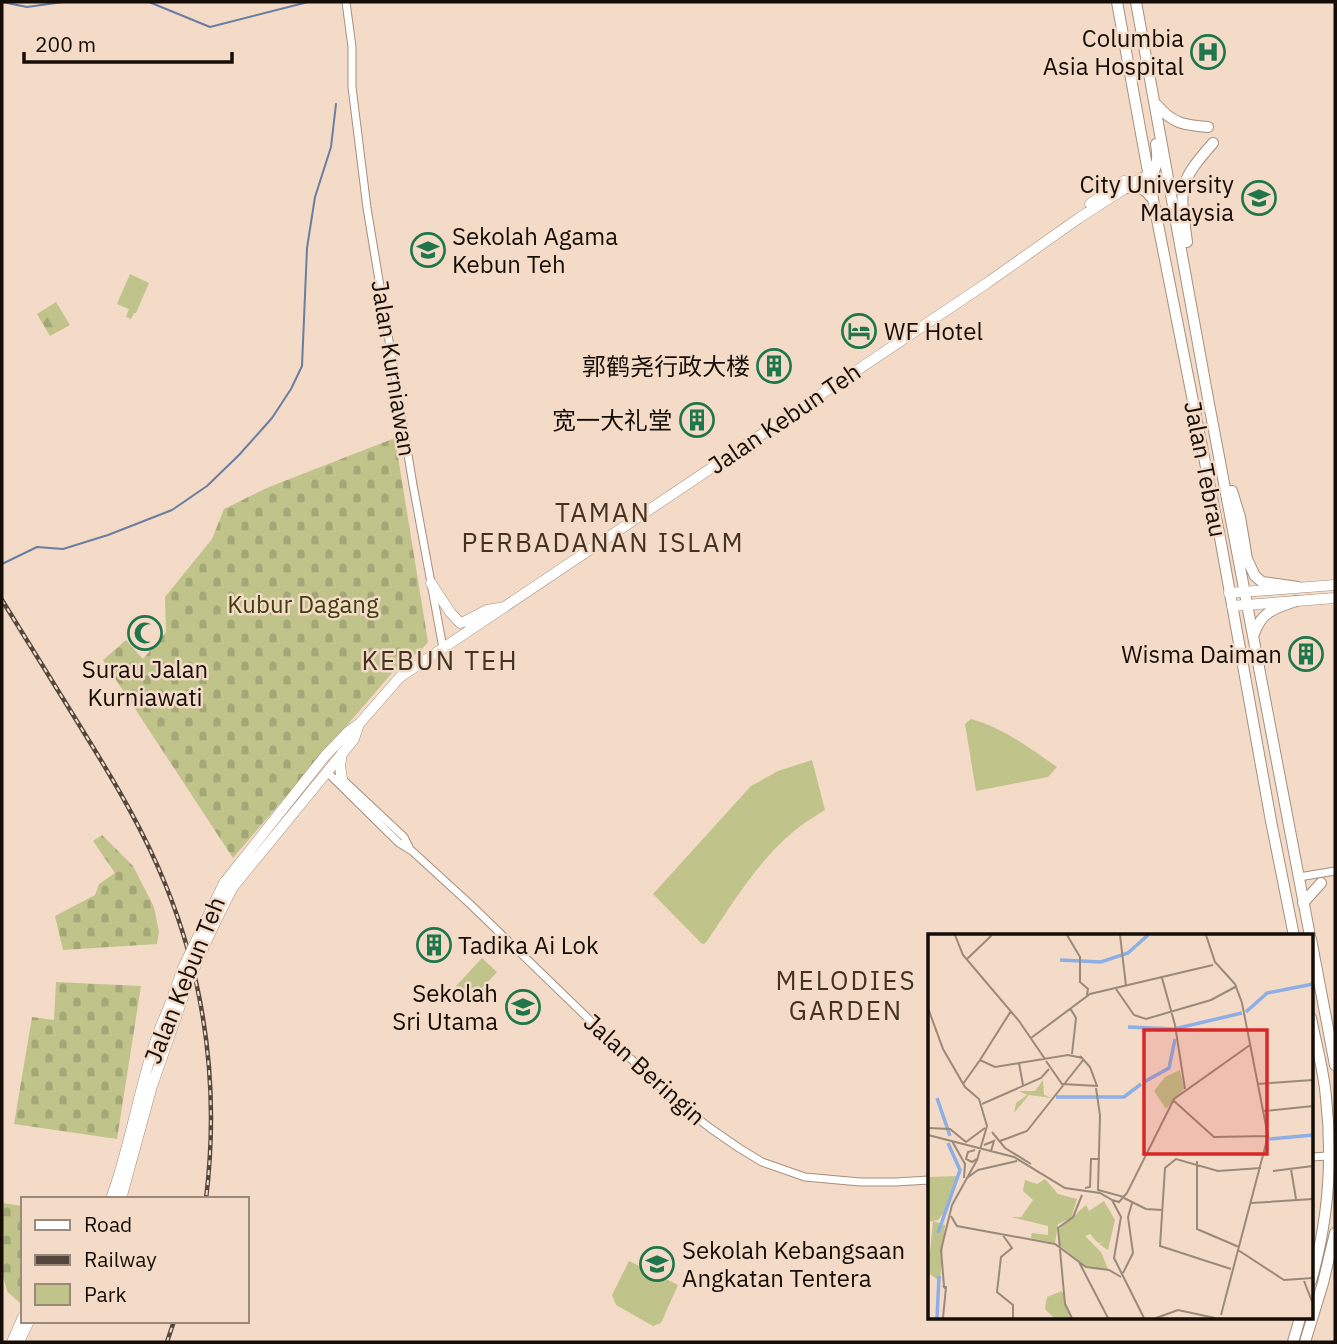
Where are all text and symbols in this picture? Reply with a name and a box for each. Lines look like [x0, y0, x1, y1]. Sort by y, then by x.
scale bar [24, 21, 233, 65]
place label: Columbia Asia Hospital [1043, 22, 1184, 82]
text: 200 m [35, 30, 96, 58]
hospital icon: Columbia Asia Hospital [1189, 33, 1227, 71]
place label: City University Malaysia [1079, 168, 1234, 228]
school or university icon: City University Malaysia [1240, 179, 1278, 217]
place label: Sekolah Agama Kebun Teh [452, 220, 618, 280]
school or university icon: Sekolah Agama Kebun Teh [409, 231, 447, 269]
street label: Jalan Kurniawan [364, 278, 424, 458]
hotel icon: WF Hotel [840, 312, 878, 350]
place label: WF Hotel [884, 315, 983, 347]
building icon: 郭鹤尧行政大楼 [755, 347, 793, 385]
place label: 郭鹤尧行政大楼 [582, 350, 750, 382]
street label: Jalan Kebun Teh [702, 355, 866, 481]
street label: Jalan Tebrau [1177, 398, 1235, 540]
building icon: 宽一大礼堂 [678, 401, 716, 439]
place label: 宽一大礼堂 [552, 404, 672, 436]
district label: TAMAN PERBADANAN ISLAM [461, 495, 745, 559]
park label: Kubur Dagang [227, 588, 379, 620]
mosque icon: Surau Jalan Kurniawati [126, 614, 164, 652]
building icon: Wisma Daiman [1287, 635, 1325, 673]
place label: Wisma Daiman [1121, 638, 1282, 670]
district label: KEBUN TEH [361, 643, 519, 677]
place label: Surau Jalan Kurniawati [82, 653, 208, 713]
street label: Jalan Kebun Teh [136, 892, 232, 1068]
building icon: Tadika Ai Lok [415, 926, 453, 964]
place label: Tadika Ai Lok [458, 929, 599, 961]
inset map [928, 934, 1312, 1320]
district label: MELODIES GARDEN [775, 963, 917, 1027]
place label: Sekolah Sri Utama [392, 977, 498, 1037]
school or university icon: Sekolah Sri Utama [504, 988, 542, 1026]
street label: Jalan Beringin [577, 1006, 713, 1132]
legend [21, 1197, 248, 1323]
text: Road [84, 1210, 132, 1238]
place label: Sekolah Kebangsaan Angkatan Tentera [682, 1234, 905, 1294]
text: Railway [84, 1245, 157, 1273]
school or university icon: Sekolah Kebangsaan Angkatan Tentera [638, 1245, 676, 1283]
text: Park [84, 1280, 127, 1308]

